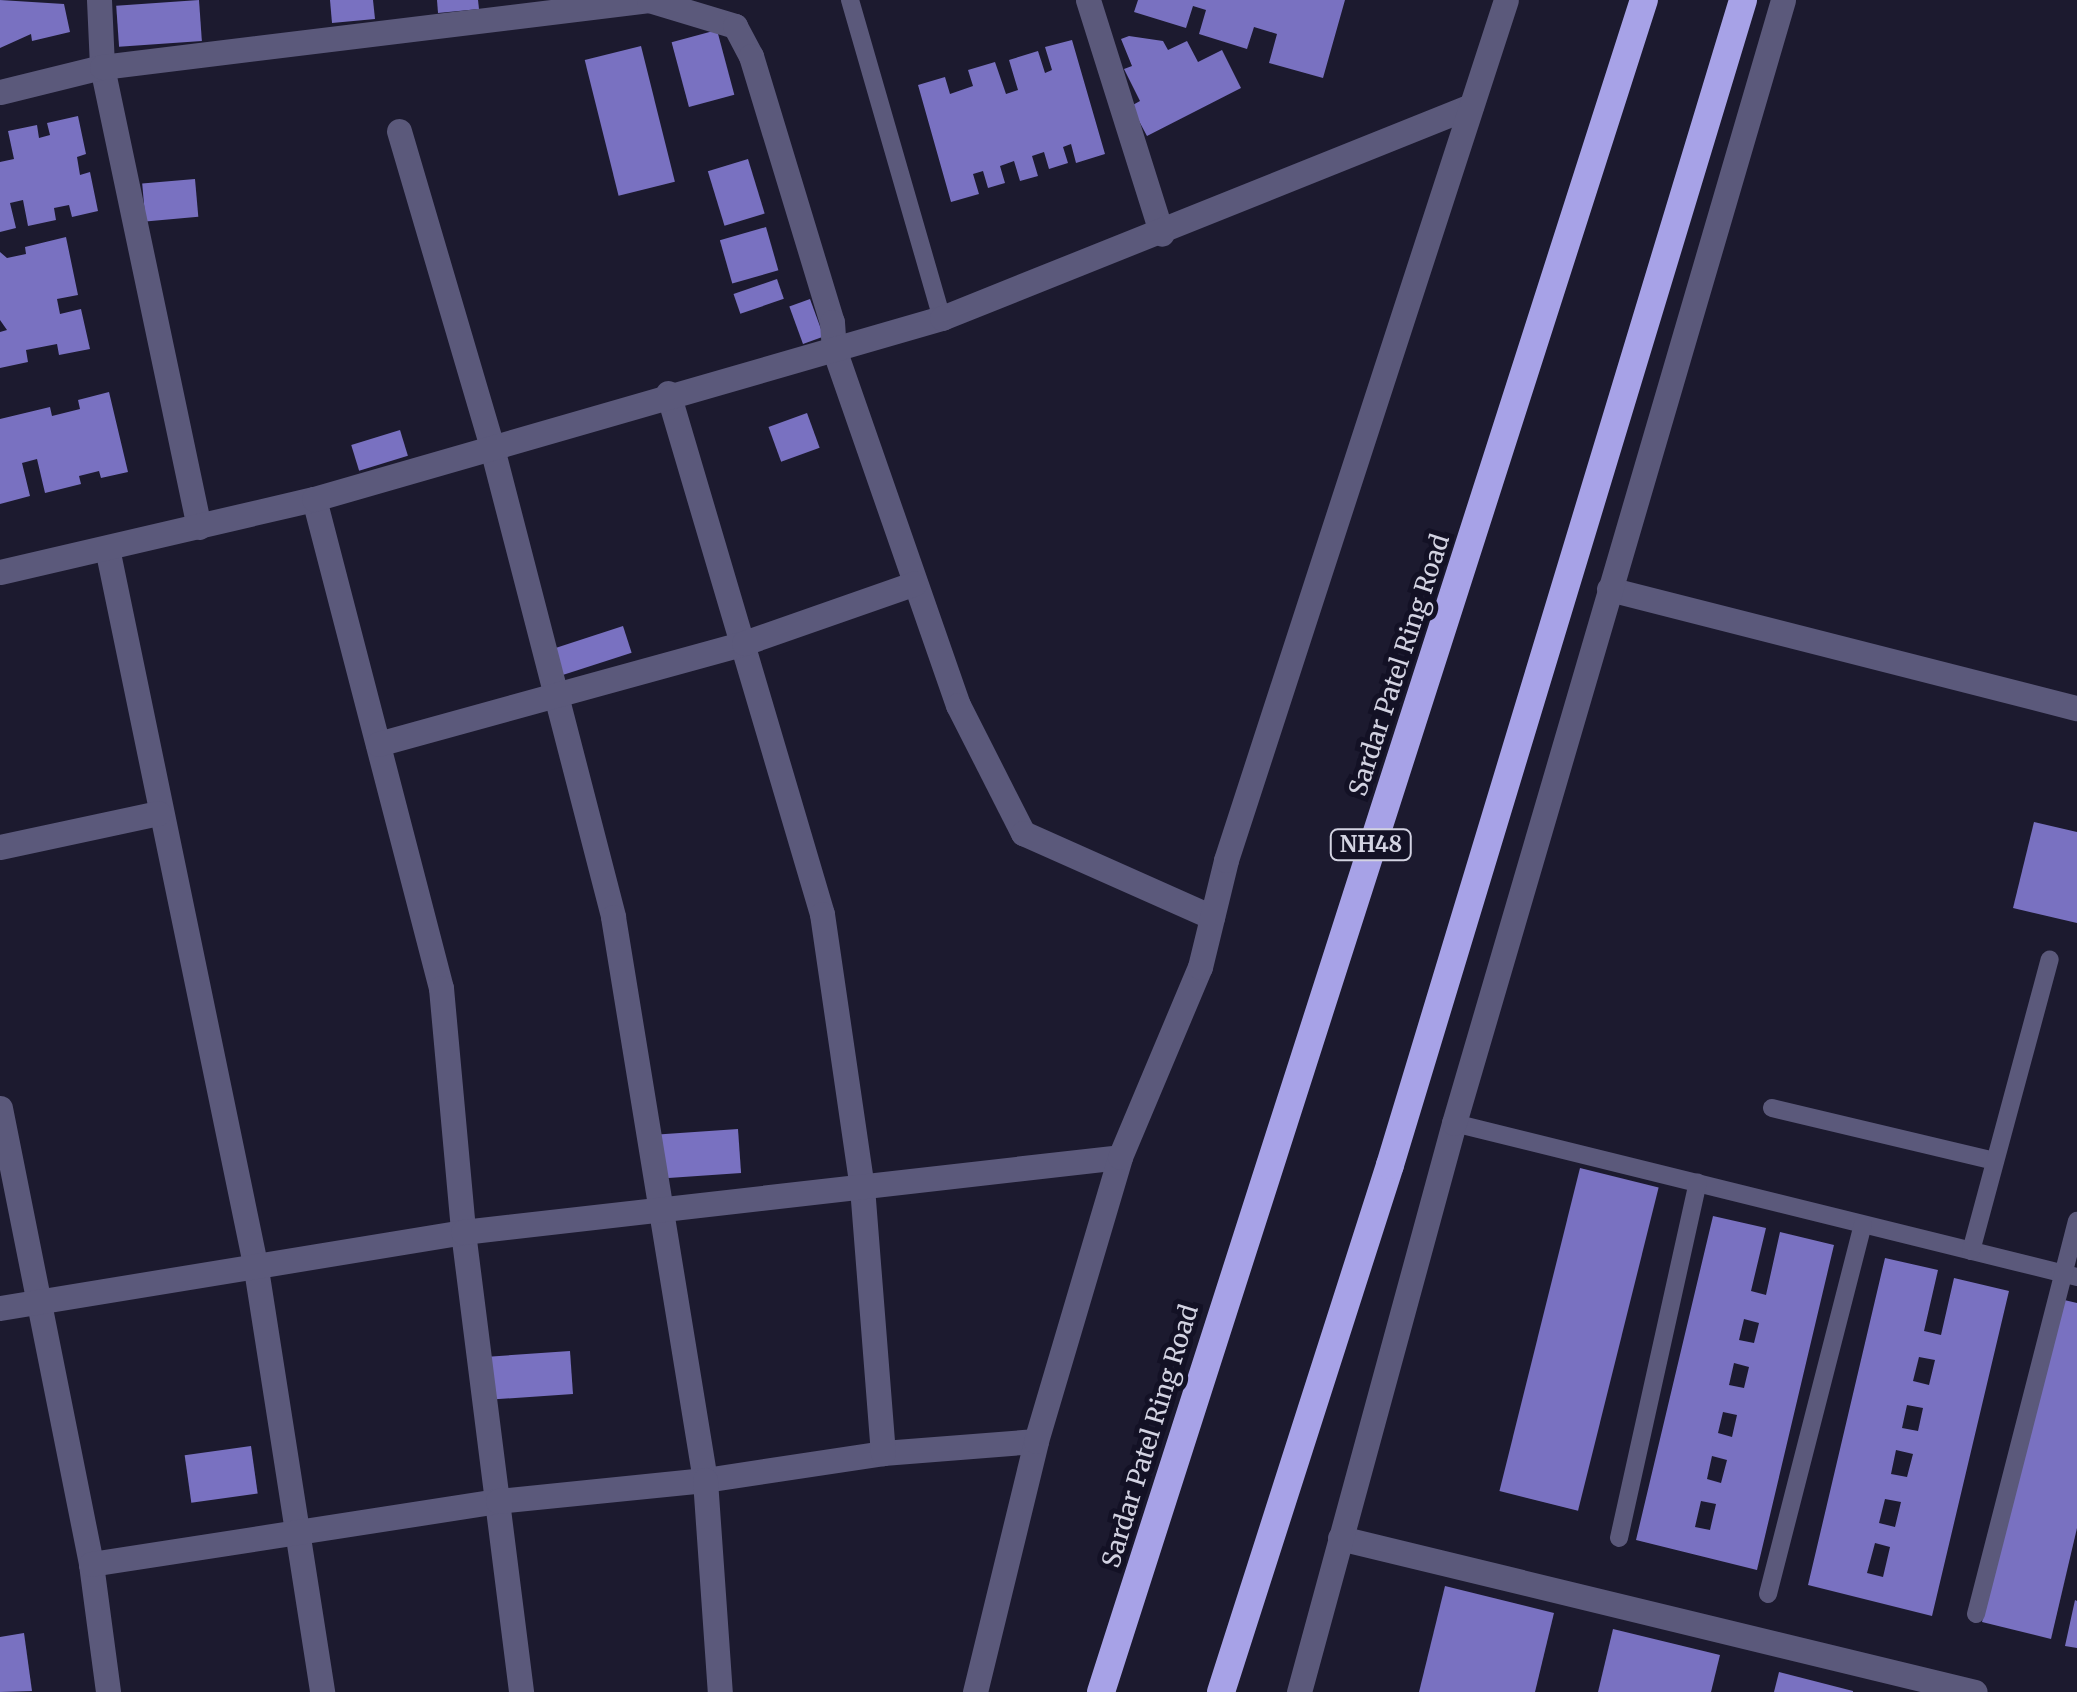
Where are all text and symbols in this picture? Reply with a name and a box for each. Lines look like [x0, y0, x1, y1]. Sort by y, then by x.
street label: Sardar Patel Ring Road [1342, 530, 1456, 800]
road number: NH48 [1328, 828, 1414, 862]
street label: Sardar Patel Ring Road [1096, 1301, 1204, 1571]

